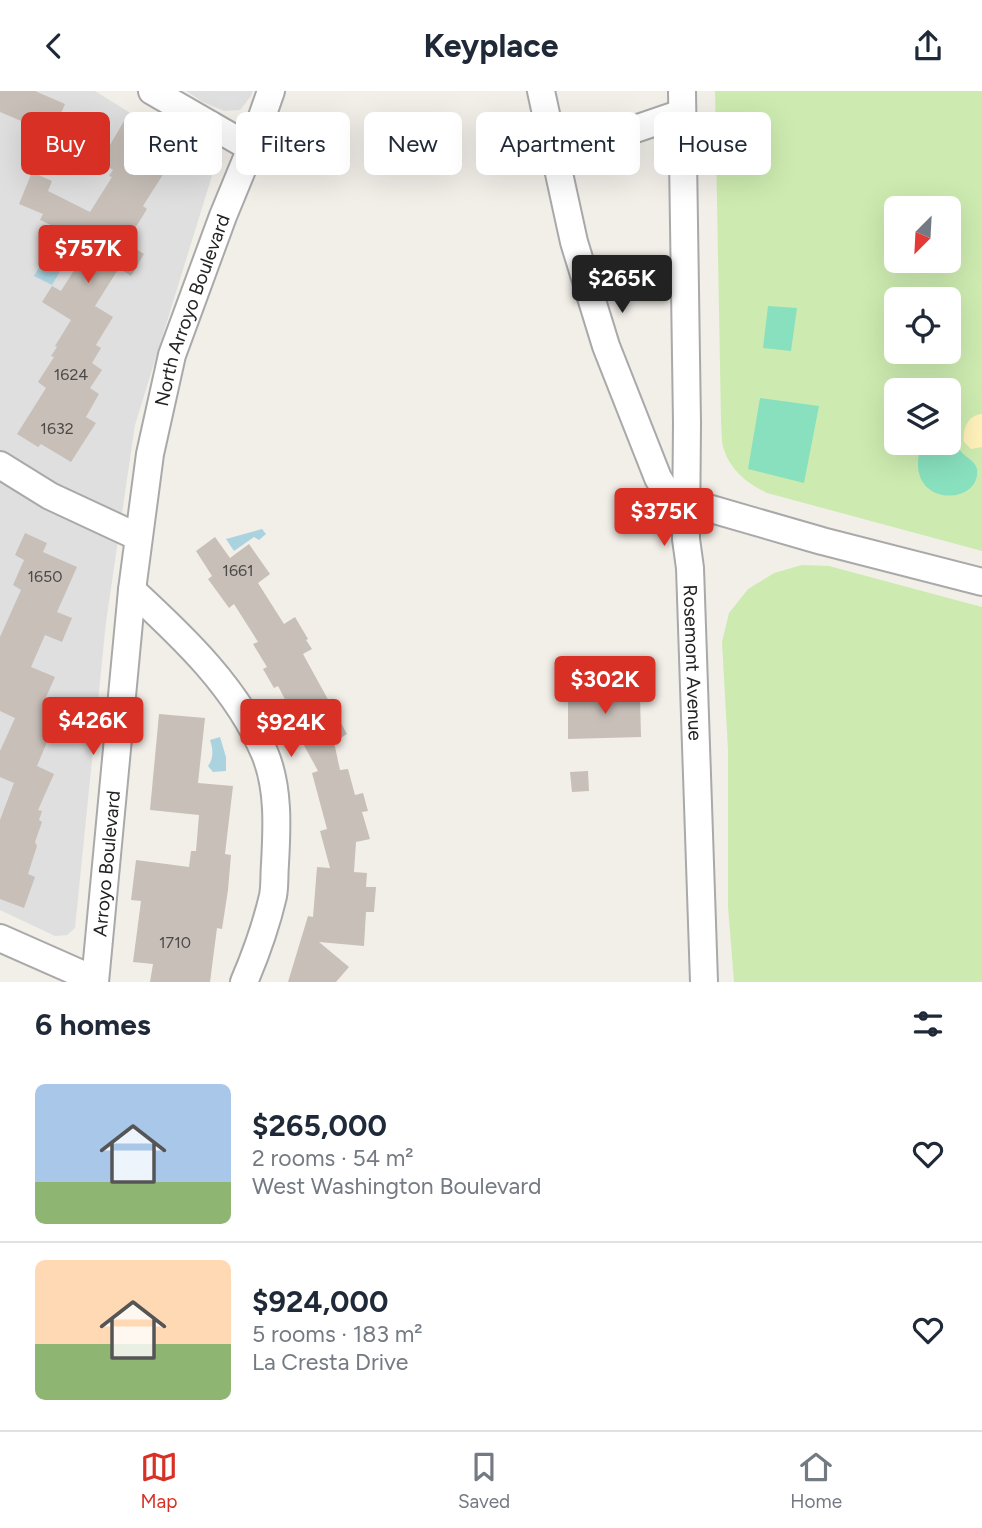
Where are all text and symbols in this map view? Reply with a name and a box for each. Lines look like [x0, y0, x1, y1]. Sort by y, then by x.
icon: back [35, 27, 73, 65]
text: Keyplace [423, 27, 559, 65]
icon: share [909, 27, 947, 65]
chip: Buy [21, 112, 110, 175]
chip: Rent [124, 112, 222, 175]
chip: Filters [236, 112, 350, 175]
chip: New [364, 112, 462, 175]
chip: Apartment [476, 112, 640, 175]
chip: House [654, 112, 771, 175]
north arrow [884, 196, 961, 273]
map controls [884, 196, 961, 455]
street label: North Arroyo Boulevard [150, 211, 235, 408]
pin: $757K [39, 225, 137, 285]
text: $757K [55, 234, 122, 262]
pin: $265K [573, 255, 671, 315]
text: $265K [588, 264, 656, 292]
button: locate [884, 287, 961, 364]
house number: 1624 [54, 365, 88, 384]
button: layers [884, 378, 961, 455]
house number: 1632 [40, 419, 74, 438]
pin: $375K [615, 489, 713, 548]
text: $375K [631, 497, 698, 525]
house number: 1661 [222, 561, 254, 580]
house number: 1650 [27, 567, 63, 586]
street label: Rosemont Avenue [679, 584, 707, 741]
pin: $302K [556, 657, 654, 716]
text: $302K [570, 665, 640, 693]
pin: $426K [44, 697, 142, 757]
pin: $924K [242, 699, 340, 759]
text: $426K [58, 706, 128, 734]
text: $924K [256, 708, 326, 736]
street label: Arroyo Boulevard [88, 790, 125, 938]
house number: 1710 [159, 933, 191, 952]
icon: filters [909, 1005, 947, 1043]
text: 6 homes [35, 1006, 151, 1043]
text: $265,000 [252, 1107, 387, 1144]
icon: home [91, 1112, 175, 1196]
icon: heart [909, 1135, 947, 1173]
text: 2 rooms · 54 m² [252, 1144, 414, 1172]
text: West Washington Boulevard [252, 1172, 542, 1200]
text: $924,000 [252, 1283, 388, 1320]
icon: home [91, 1288, 175, 1372]
icon: heart [909, 1311, 947, 1349]
text: 5 rooms · 183 m² [252, 1320, 423, 1348]
text: La Cresta Drive [252, 1348, 408, 1376]
tab: Map [140, 1448, 178, 1513]
tab: Saved [458, 1448, 510, 1513]
tab: Home [790, 1448, 842, 1513]

